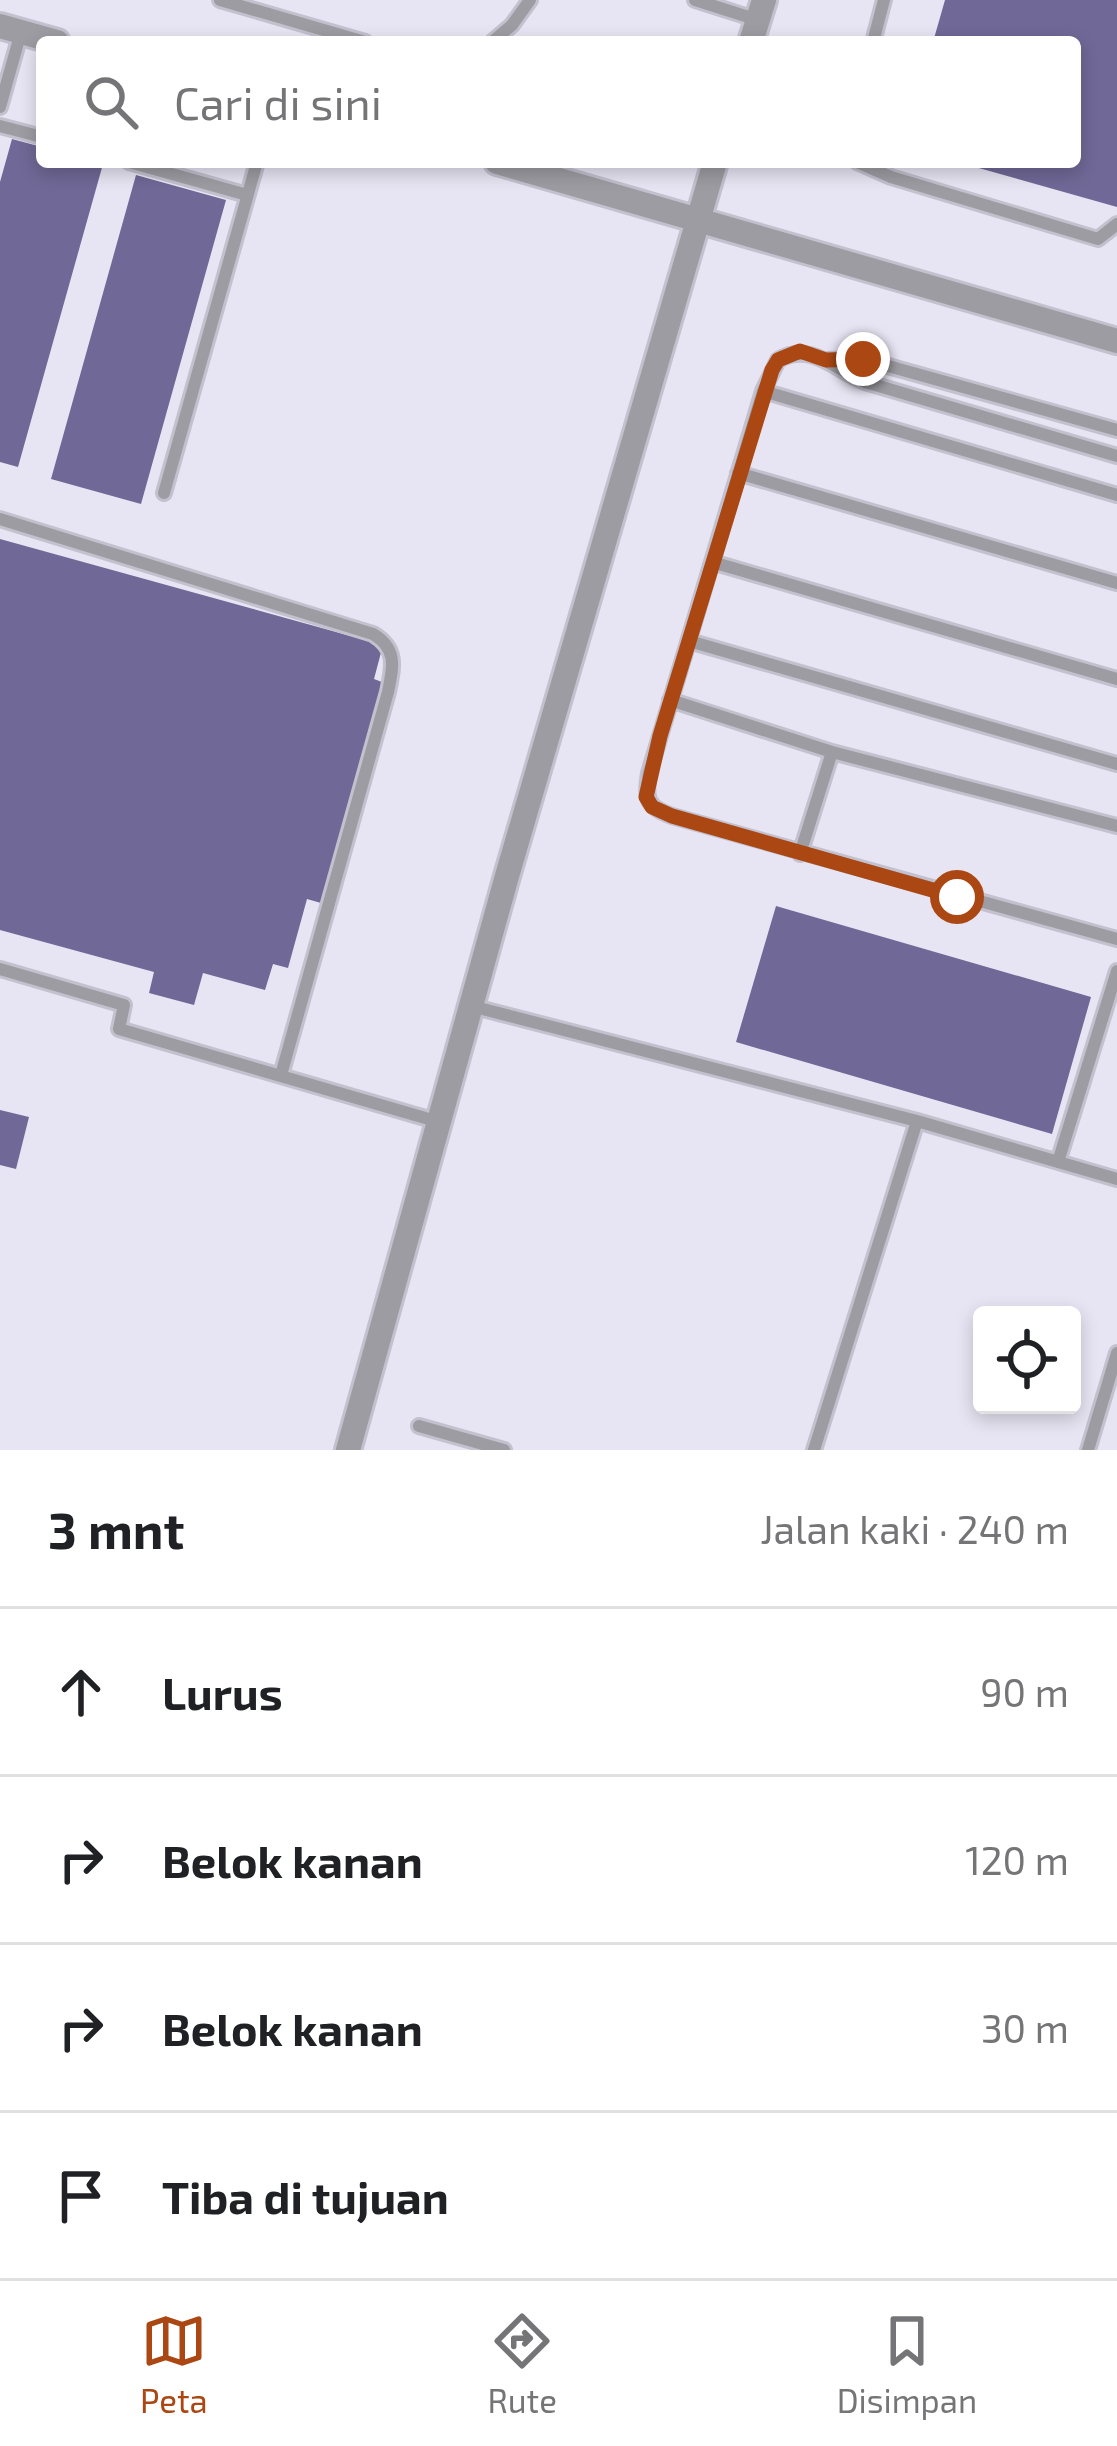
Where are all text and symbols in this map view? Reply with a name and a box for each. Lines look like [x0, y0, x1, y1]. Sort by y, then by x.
search box [36, 36, 1081, 168]
icon: search [78, 69, 144, 135]
text: Cari di sini [174, 75, 382, 129]
route end [836, 332, 890, 386]
route start [930, 870, 984, 924]
map controls [973, 1306, 1081, 1414]
button: locate [973, 1306, 1081, 1414]
text: 3 mnt [48, 1498, 184, 1559]
text: Jalan kaki · 240 m [760, 1505, 1069, 1552]
icon: ahead [48, 1659, 114, 1725]
text: Lurus [162, 1665, 283, 1719]
text: 90 m [980, 1668, 1069, 1715]
icon: right [48, 1827, 114, 1893]
text: Belok kanan [162, 1833, 423, 1887]
text: 120 m [965, 1836, 1069, 1883]
icon: right [48, 1995, 114, 2061]
text: Belok kanan [162, 2001, 423, 2055]
text: 30 m [981, 2004, 1069, 2051]
icon: arrive [48, 2163, 114, 2229]
text: Tiba di tujuan [162, 2169, 449, 2223]
tab: Peta [140, 2308, 208, 2420]
tab: Rute [487, 2308, 557, 2420]
tab: Disimpan [837, 2308, 977, 2420]

